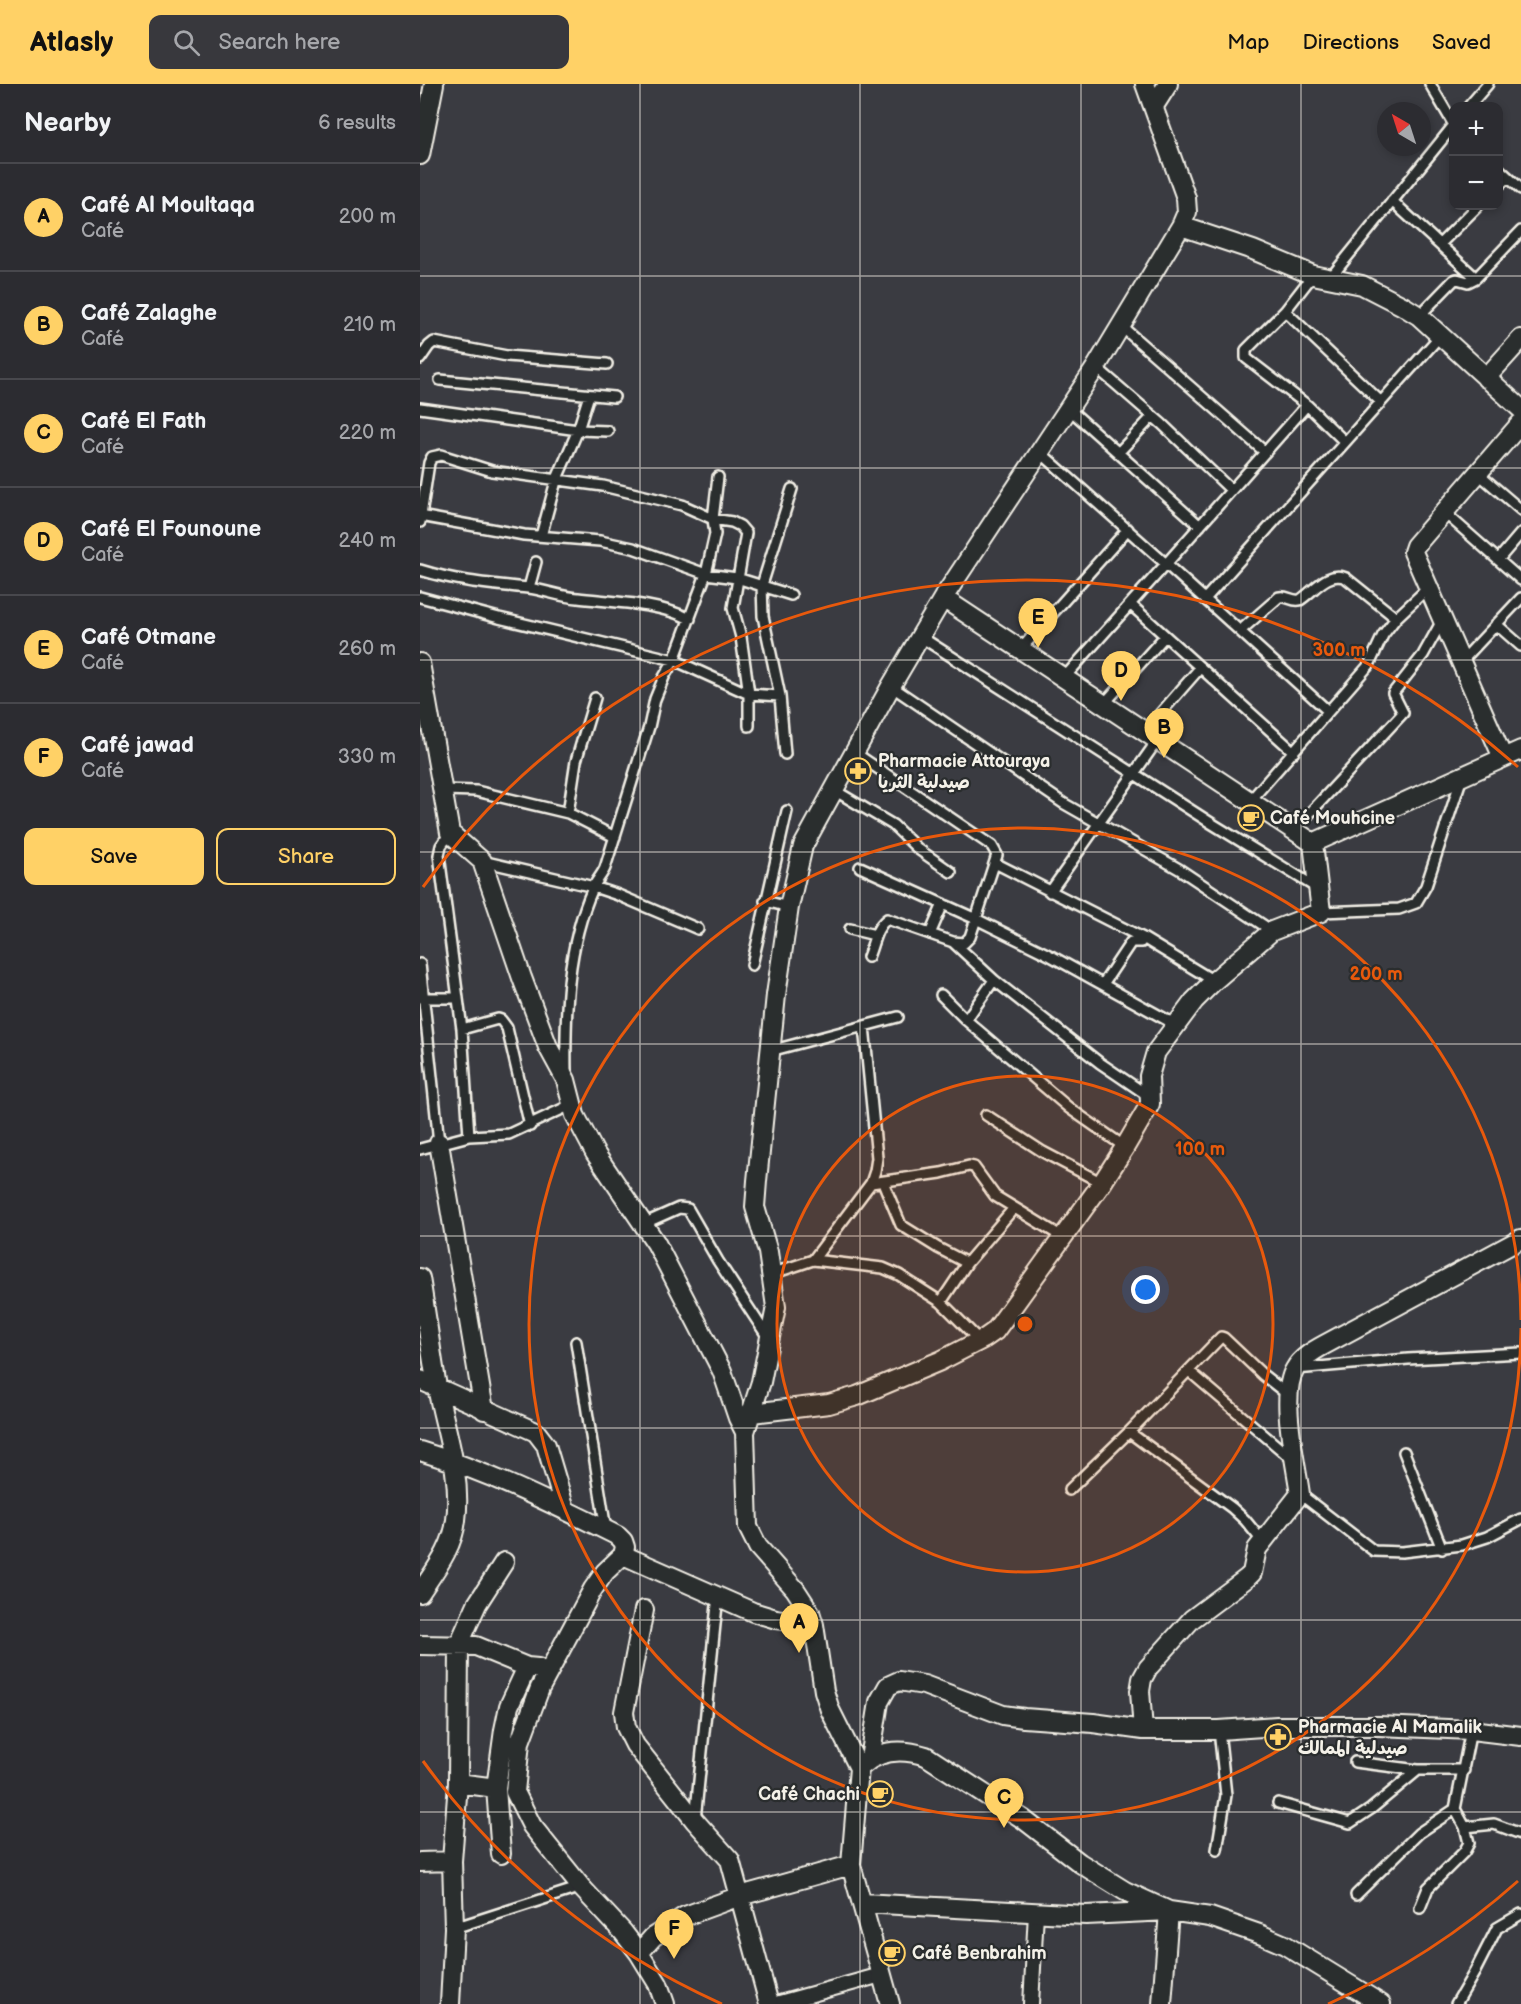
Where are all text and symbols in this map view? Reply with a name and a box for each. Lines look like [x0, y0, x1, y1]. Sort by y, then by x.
search box [149, 15, 569, 69]
text: Atlasly [30, 26, 113, 59]
icon: search [170, 26, 203, 59]
text: Search here [218, 29, 340, 56]
text: Map [1227, 30, 1270, 55]
text: Directions [1303, 30, 1399, 55]
text: Saved [1432, 30, 1491, 55]
north arrow [1377, 102, 1431, 156]
map controls [1449, 102, 1503, 210]
button: + [1449, 102, 1503, 156]
text: Nearby [24, 108, 111, 139]
text: 6 results [318, 111, 396, 135]
button: − [1449, 156, 1503, 210]
text: Café Al Moultaqa [81, 192, 255, 219]
text: A [37, 205, 50, 229]
text: 200 m [339, 205, 396, 229]
text: Café [81, 219, 124, 243]
text: Café Zalaghe [81, 300, 217, 327]
text: B [36, 313, 51, 337]
text: 210 m [343, 313, 396, 337]
text: Café [81, 327, 124, 351]
text: Café El Fath [81, 408, 206, 435]
text: C [36, 421, 51, 445]
text: 220 m [339, 421, 396, 445]
text: Café [81, 435, 124, 459]
text: Café El Founoune [81, 516, 261, 543]
text: D [37, 529, 50, 553]
text: 240 m [339, 529, 396, 553]
text: Café [81, 543, 124, 567]
pin: E [1018, 598, 1058, 648]
text: Café Otmane [81, 624, 216, 651]
text: E [37, 637, 50, 661]
text: 260 m [338, 637, 396, 661]
text: 300 m [1312, 640, 1366, 661]
text: Café [81, 651, 124, 675]
pin: D [1102, 652, 1140, 701]
pin: B [1144, 708, 1184, 758]
text: Café jawad [81, 732, 194, 759]
text: F [37, 745, 50, 769]
text: 330 m [338, 745, 396, 769]
place label: Pharmacie Attouraya صيدلية الثريا [878, 751, 1050, 793]
pharmacy icon: Pharmacie Attouraya صيدلية الثريا [843, 756, 873, 786]
text: Café [81, 759, 124, 783]
cafe icon: Café Mouhcine [1236, 803, 1266, 833]
place label: Café Mouhcine [1270, 808, 1395, 829]
button: Save [24, 828, 204, 885]
button: Share [216, 828, 396, 885]
text: 200 m [1349, 964, 1403, 985]
text: 100 m [1175, 1139, 1225, 1160]
your location [1131, 1275, 1160, 1304]
centre of rings [1015, 1314, 1035, 1334]
pin: A [780, 1604, 818, 1653]
place label: Pharmacie Al Mamalik صيدلية الممالك [1298, 1717, 1483, 1759]
pharmacy icon: Pharmacie Al Mamalik صيدلية الممالك [1263, 1722, 1293, 1752]
pin: C [984, 1778, 1024, 1828]
cafe icon: Café Chachi [865, 1779, 895, 1809]
place label: Café Chachi [758, 1784, 860, 1805]
pin: F [654, 1910, 694, 1959]
cafe icon: Café Benbrahim [877, 1938, 907, 1968]
place label: Café Benbrahim [912, 1943, 1047, 1964]

